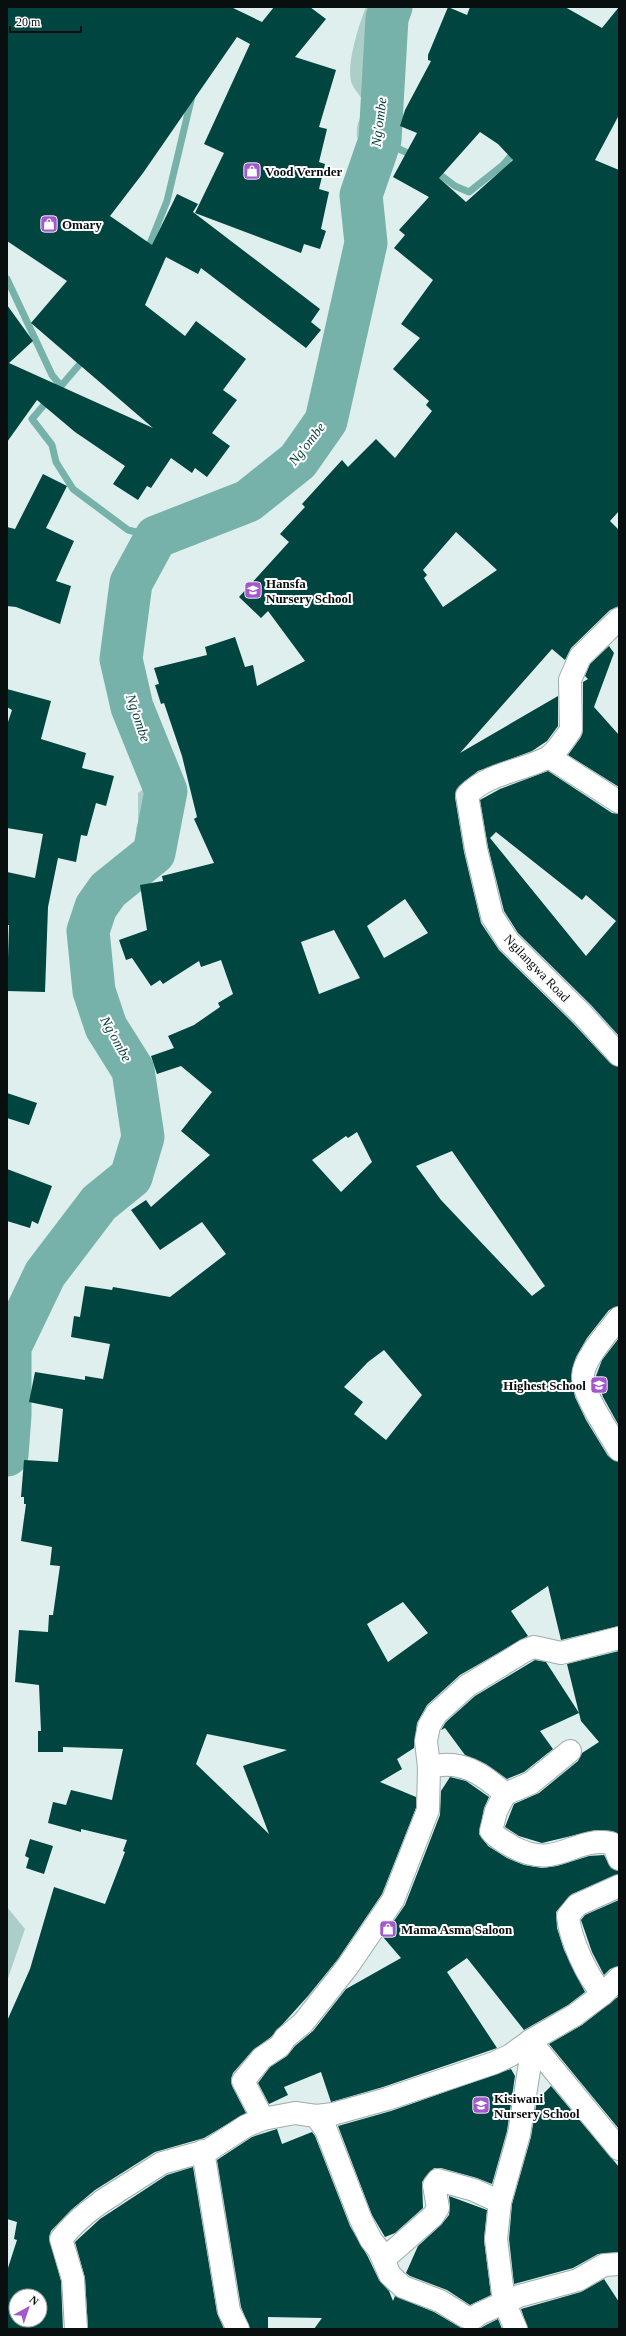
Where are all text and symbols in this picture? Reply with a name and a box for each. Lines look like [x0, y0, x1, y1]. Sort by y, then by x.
scale bar [10, 8, 81, 34]
text: 20 m [16, 15, 41, 29]
water label: Ng'ombe [368, 96, 389, 149]
shop icon: Vood Vernder [242, 161, 262, 181]
place label: Vood Vernder [265, 164, 342, 179]
shop icon: Omary [39, 214, 59, 234]
place label: Omary [62, 217, 102, 232]
water label: Ng'ombe [285, 420, 328, 469]
place label: Hansfa Nursery School [266, 576, 352, 606]
school or university icon: Hansfa Nursery School [243, 580, 263, 600]
water label: Ng'ombe [122, 691, 153, 744]
street label: Ngilangwa Road [501, 931, 573, 1005]
water label: Ng'ombe [97, 1013, 135, 1064]
school or university icon: Highest School [589, 1375, 609, 1395]
place label: Highest School [503, 1378, 586, 1393]
shop icon: Mama Asma Saloon [378, 1919, 398, 1939]
place label: Mama Asma Saloon [401, 1922, 513, 1937]
place label: Kisiwani Nursery School [494, 2091, 580, 2121]
school or university icon: Kisiwani Nursery School [471, 2095, 491, 2115]
north arrow [8, 2288, 48, 2328]
text: N [28, 2293, 41, 2308]

